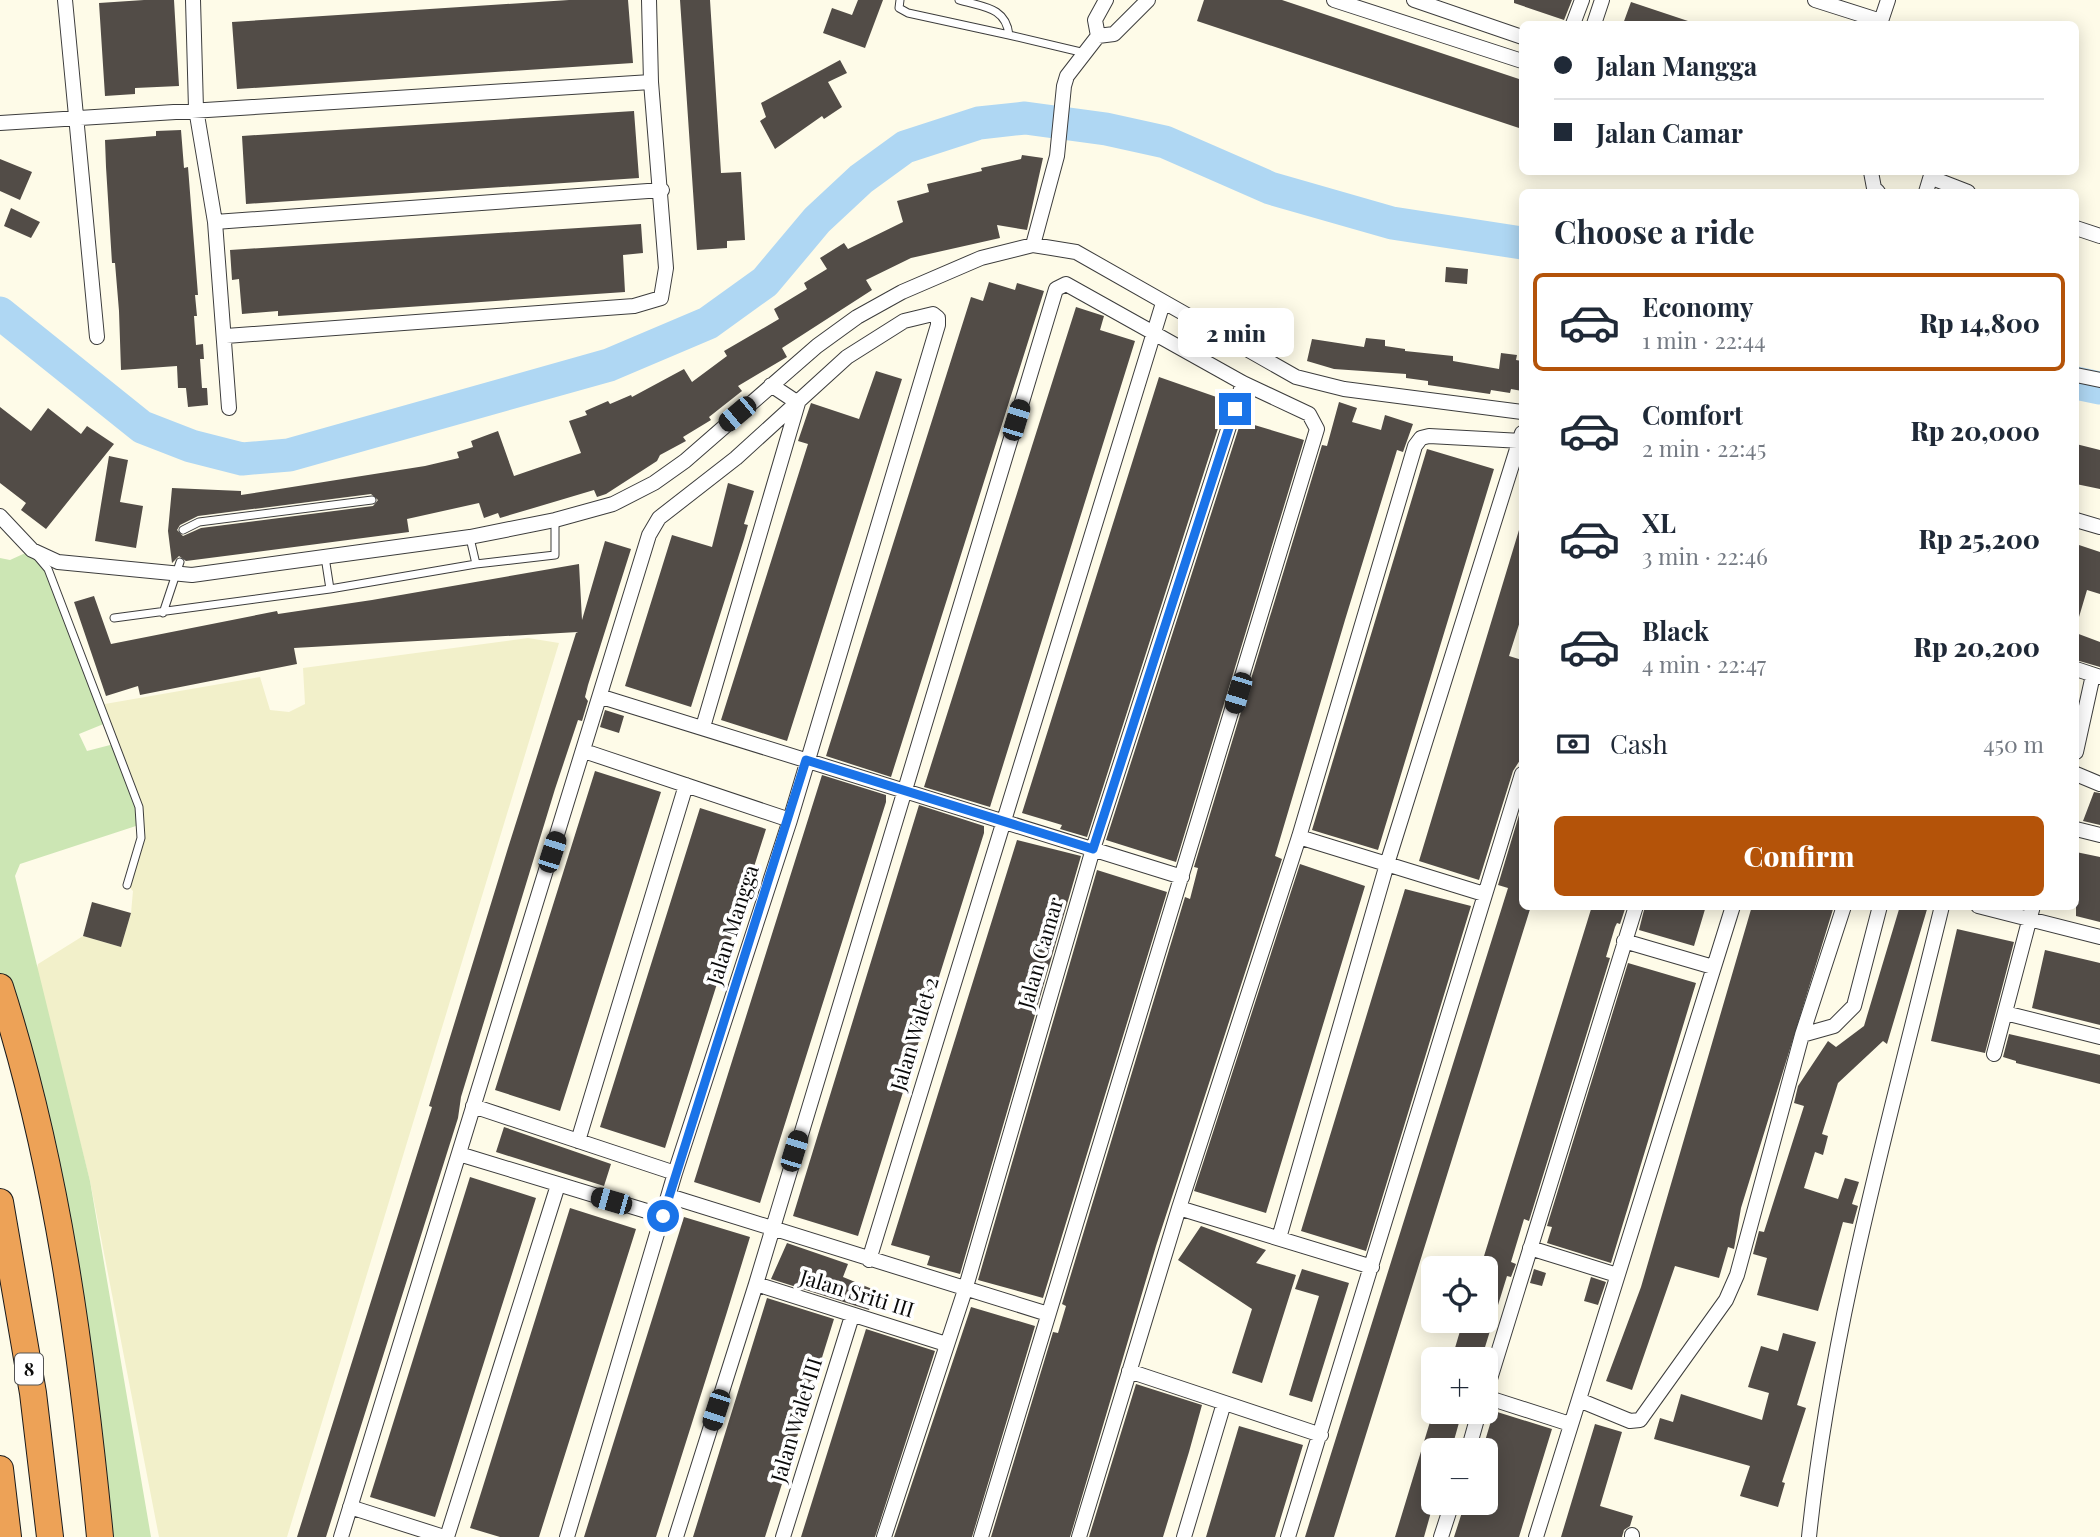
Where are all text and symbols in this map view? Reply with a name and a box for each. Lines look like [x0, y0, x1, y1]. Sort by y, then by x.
text: Jalan Mangga [1596, 48, 1757, 83]
text: Jalan Camar [1596, 115, 1743, 150]
text: Choose a ride [1554, 209, 1755, 252]
text: Economy [1642, 289, 1753, 324]
icon: car [1558, 291, 1621, 354]
text: Rp 14,800 [1919, 305, 2040, 340]
callout: 2 min [1177, 308, 1293, 356]
text: 2 min [1206, 317, 1266, 348]
text: 1 min · 22:44 [1642, 324, 1766, 355]
car [715, 392, 760, 436]
route end [1219, 393, 1251, 425]
car [1000, 397, 1033, 443]
text: Comfort [1642, 397, 1743, 432]
icon: car [1558, 399, 1621, 462]
text: Rp 20,000 [1910, 413, 2040, 448]
text: 2 min · 22:45 [1642, 432, 1766, 463]
text: XL [1642, 505, 1676, 540]
icon: car [1558, 507, 1621, 570]
text: Rp 25,200 [1918, 521, 2040, 556]
text: 3 min · 22:46 [1642, 540, 1768, 571]
text: Black [1642, 613, 1709, 648]
icon: car [1558, 615, 1621, 678]
text: Rp 20,200 [1914, 629, 2040, 664]
text: 4 min · 22:47 [1642, 648, 1766, 679]
car [1222, 670, 1255, 716]
icon: cash [1554, 725, 1592, 763]
text: Cash [1610, 726, 1668, 761]
text: 450 m [1983, 728, 2044, 759]
button: Confirm [1554, 816, 2044, 896]
car [536, 829, 569, 875]
street label: Jalan Mangga [698, 860, 764, 989]
street label: Jalan Camar [1010, 893, 1068, 1012]
street label: Jalan Walet 2 [882, 973, 944, 1095]
car [778, 1128, 811, 1174]
car [588, 1185, 635, 1217]
route start [647, 1200, 679, 1232]
map controls [1421, 1256, 1498, 1515]
button: locate [1421, 1256, 1498, 1333]
street label: Jalan Sriti III [796, 1261, 918, 1323]
button: + [1421, 1347, 1498, 1424]
road number: 8 [15, 1354, 43, 1385]
street label: Jalan Walet III [763, 1354, 827, 1486]
car [700, 1387, 733, 1433]
button: − [1421, 1438, 1498, 1515]

